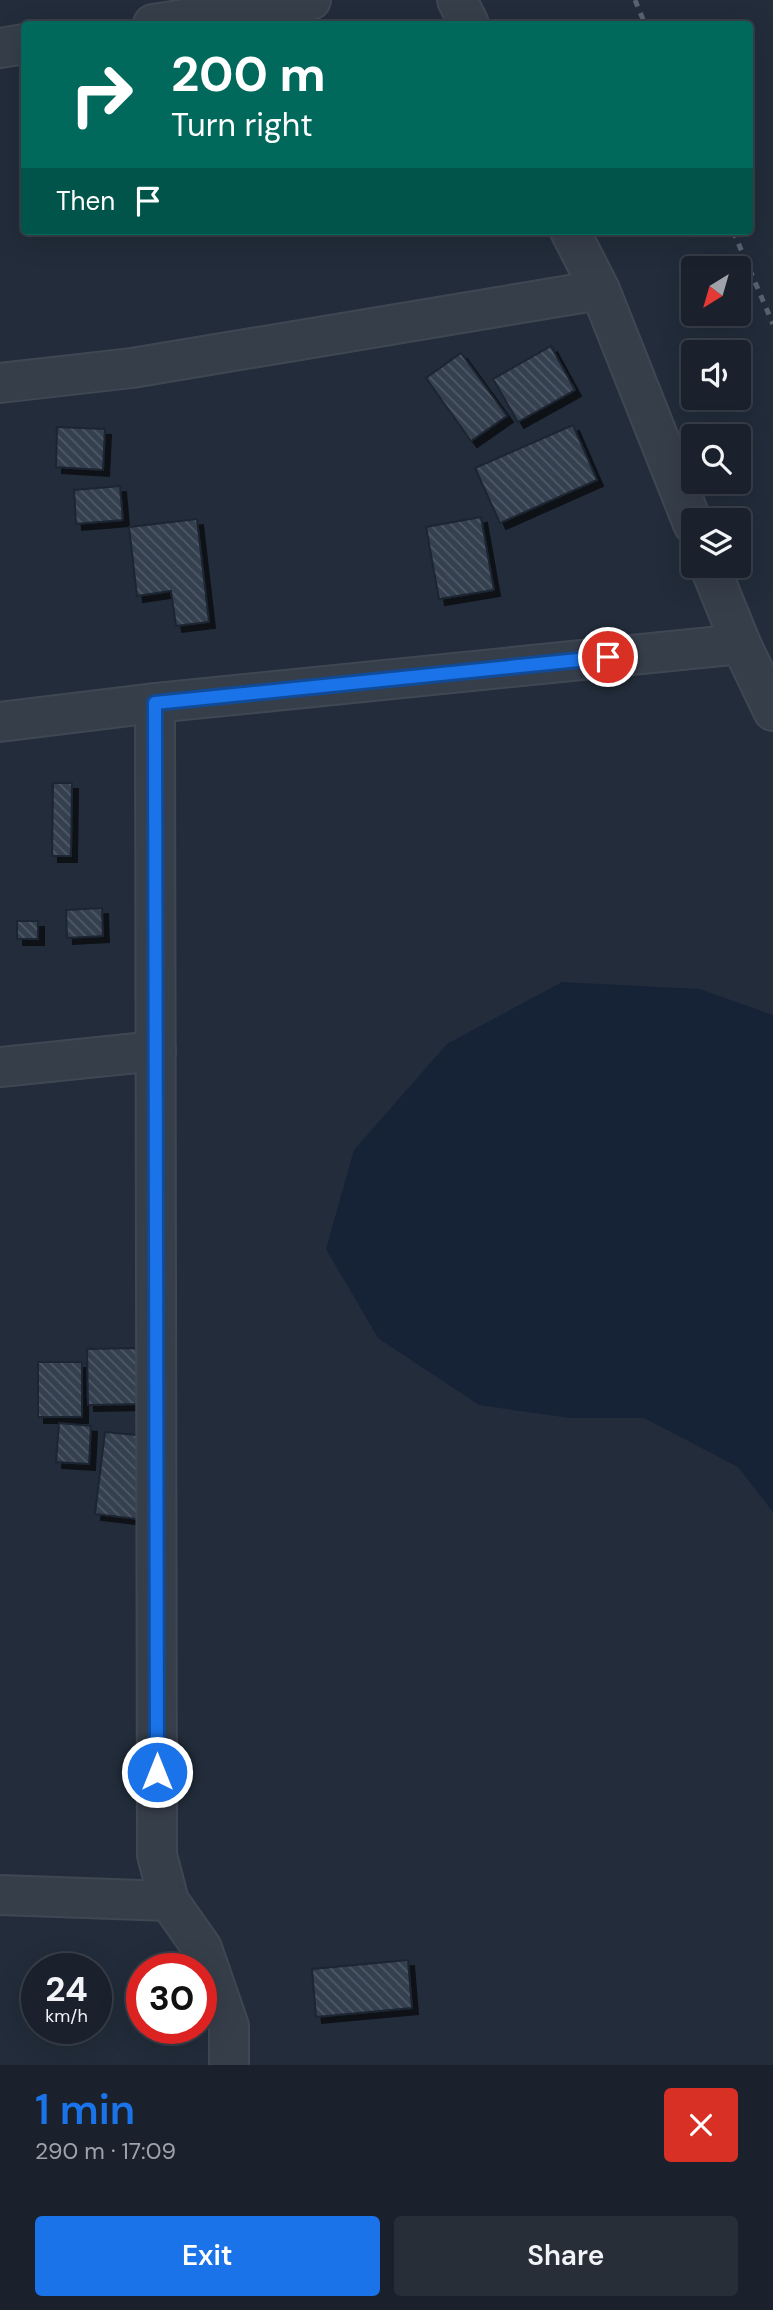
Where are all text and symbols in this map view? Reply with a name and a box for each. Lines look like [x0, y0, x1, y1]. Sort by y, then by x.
text: 200 m [171, 42, 326, 106]
icon: right [56, 49, 147, 140]
text: Turn right [171, 104, 313, 146]
icon: arrive [129, 182, 167, 220]
text: Then [56, 184, 115, 218]
north arrow [681, 256, 751, 326]
map controls [681, 256, 751, 578]
button: sound [681, 340, 751, 410]
button: search [681, 424, 751, 494]
button: layers [681, 508, 751, 578]
pin [578, 627, 638, 687]
icon: arrive [589, 638, 627, 676]
position arrow [120, 1735, 194, 1809]
speed limit sign: 30 [126, 1953, 217, 2044]
text: 24 [45, 1966, 88, 2012]
text: km/h [45, 2004, 88, 2028]
text: 1 min [35, 2082, 135, 2137]
button: close [664, 2088, 738, 2162]
text: 290 m · 17:09 [35, 2136, 176, 2166]
button: Exit [35, 2216, 380, 2296]
button: Share [394, 2216, 738, 2296]

